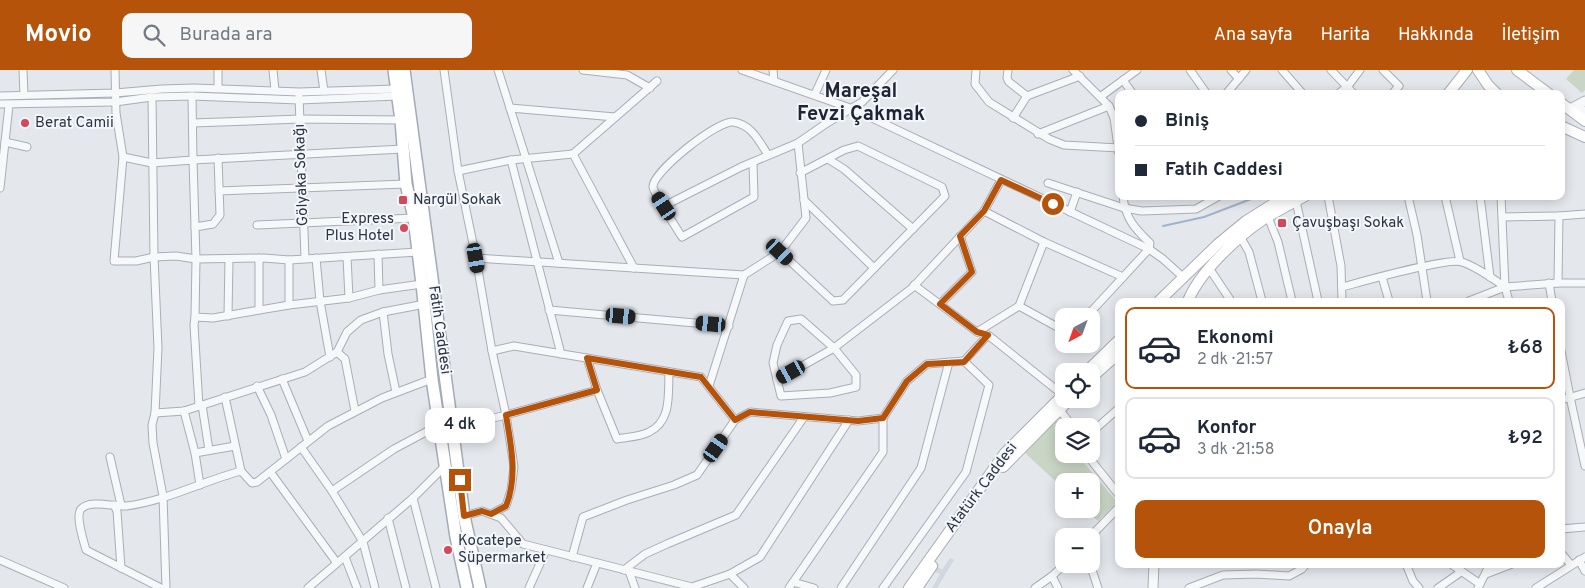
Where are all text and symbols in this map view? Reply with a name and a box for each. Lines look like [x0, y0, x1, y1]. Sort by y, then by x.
search box [122, 13, 472, 58]
text: Movio [25, 20, 92, 50]
icon: search [140, 21, 168, 49]
text: Burada ara [180, 23, 272, 47]
text: Ana sayfa [1214, 24, 1293, 47]
text: Harita [1321, 24, 1370, 47]
text: Hakkında [1398, 24, 1473, 47]
text: İletişim [1501, 24, 1560, 47]
district label: Mareşal Fevzi Çakmak [797, 79, 925, 128]
text: Biniş [1165, 109, 1209, 133]
place label: Berat Camii [35, 114, 114, 133]
marker: Berat Camii [19, 117, 31, 129]
street label: Gölyaka Sokağı [291, 124, 313, 226]
text: Fatih Caddesi [1165, 158, 1283, 182]
car [649, 189, 678, 223]
place label: Nargül Sokak [413, 191, 502, 210]
route start [1042, 193, 1064, 215]
marker: Nargül Sokak [397, 194, 409, 206]
place label: Express Plus Hotel [325, 210, 394, 246]
place label: Çavuşbaşı Sokak [1292, 214, 1404, 233]
marker: Çavuşbaşı Sokak [1276, 217, 1288, 229]
marker: Express Plus Hotel [398, 222, 410, 234]
car [763, 236, 796, 268]
car [466, 242, 485, 274]
street label: Fatih Caddesi [423, 284, 455, 376]
car [605, 307, 636, 325]
north arrow [1055, 308, 1100, 352]
map controls [1055, 308, 1100, 573]
car [695, 315, 726, 333]
icon: car [1137, 326, 1182, 371]
text: Ekonomi [1197, 326, 1274, 350]
text: ₺68 [1507, 336, 1543, 360]
text: 2 dk · 21:57 [1197, 350, 1273, 370]
car [774, 358, 807, 386]
button: locate [1055, 363, 1100, 408]
callout: 4 dk [425, 408, 495, 442]
text: 4 dk [444, 415, 476, 435]
icon: car [1137, 416, 1182, 461]
text: Konfor [1197, 416, 1256, 440]
button: layers [1055, 418, 1100, 463]
text: ₺92 [1507, 426, 1543, 450]
car [701, 431, 730, 465]
street label: Atatürk Caddesi [942, 439, 1022, 537]
text: 3 dk · 21:58 [1197, 440, 1274, 460]
route end [449, 469, 471, 491]
button: + [1055, 473, 1100, 518]
button: Onayla [1135, 500, 1545, 558]
button: − [1055, 528, 1100, 573]
place label: Kocatepe Süpermarket [458, 532, 546, 568]
marker: Kocatepe Süpermarket [442, 544, 454, 556]

